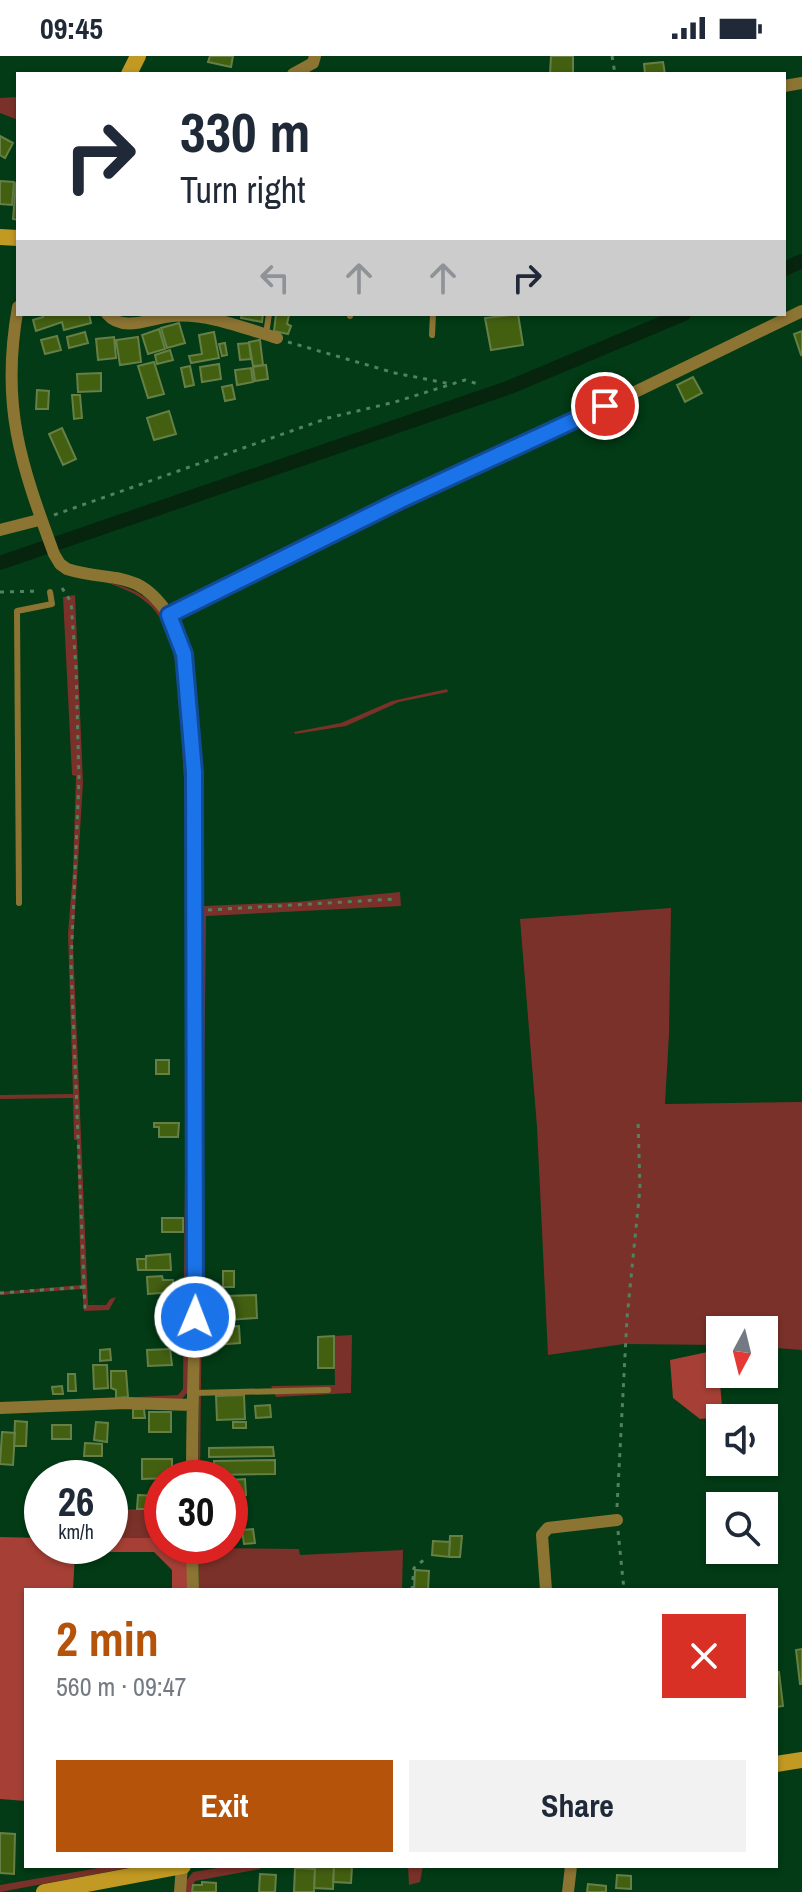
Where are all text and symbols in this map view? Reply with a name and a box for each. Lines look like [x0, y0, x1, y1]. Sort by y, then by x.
text: 09:45 [40, 8, 103, 48]
text: 330 m [180, 94, 310, 169]
icon: right [48, 104, 152, 208]
text: Turn right [180, 166, 305, 214]
icon: left [253, 256, 297, 300]
icon: ahead [337, 256, 381, 300]
icon: ahead [421, 256, 465, 300]
icon: right [505, 256, 549, 300]
pin [571, 372, 639, 440]
icon: arrive [583, 384, 627, 428]
position arrow [153, 1275, 237, 1359]
north arrow [706, 1316, 778, 1388]
map controls [706, 1316, 778, 1564]
button: sound [706, 1404, 778, 1476]
speed limit sign: 30 [144, 1460, 248, 1564]
text: 26 [58, 1475, 94, 1528]
button: search [706, 1492, 778, 1564]
text: km/h [58, 1518, 94, 1545]
text: 2 min [56, 1606, 159, 1671]
button: close [662, 1614, 746, 1698]
text: 560 m · 09:47 [56, 1669, 186, 1704]
button: Exit [56, 1760, 393, 1852]
button: Share [409, 1760, 746, 1852]

